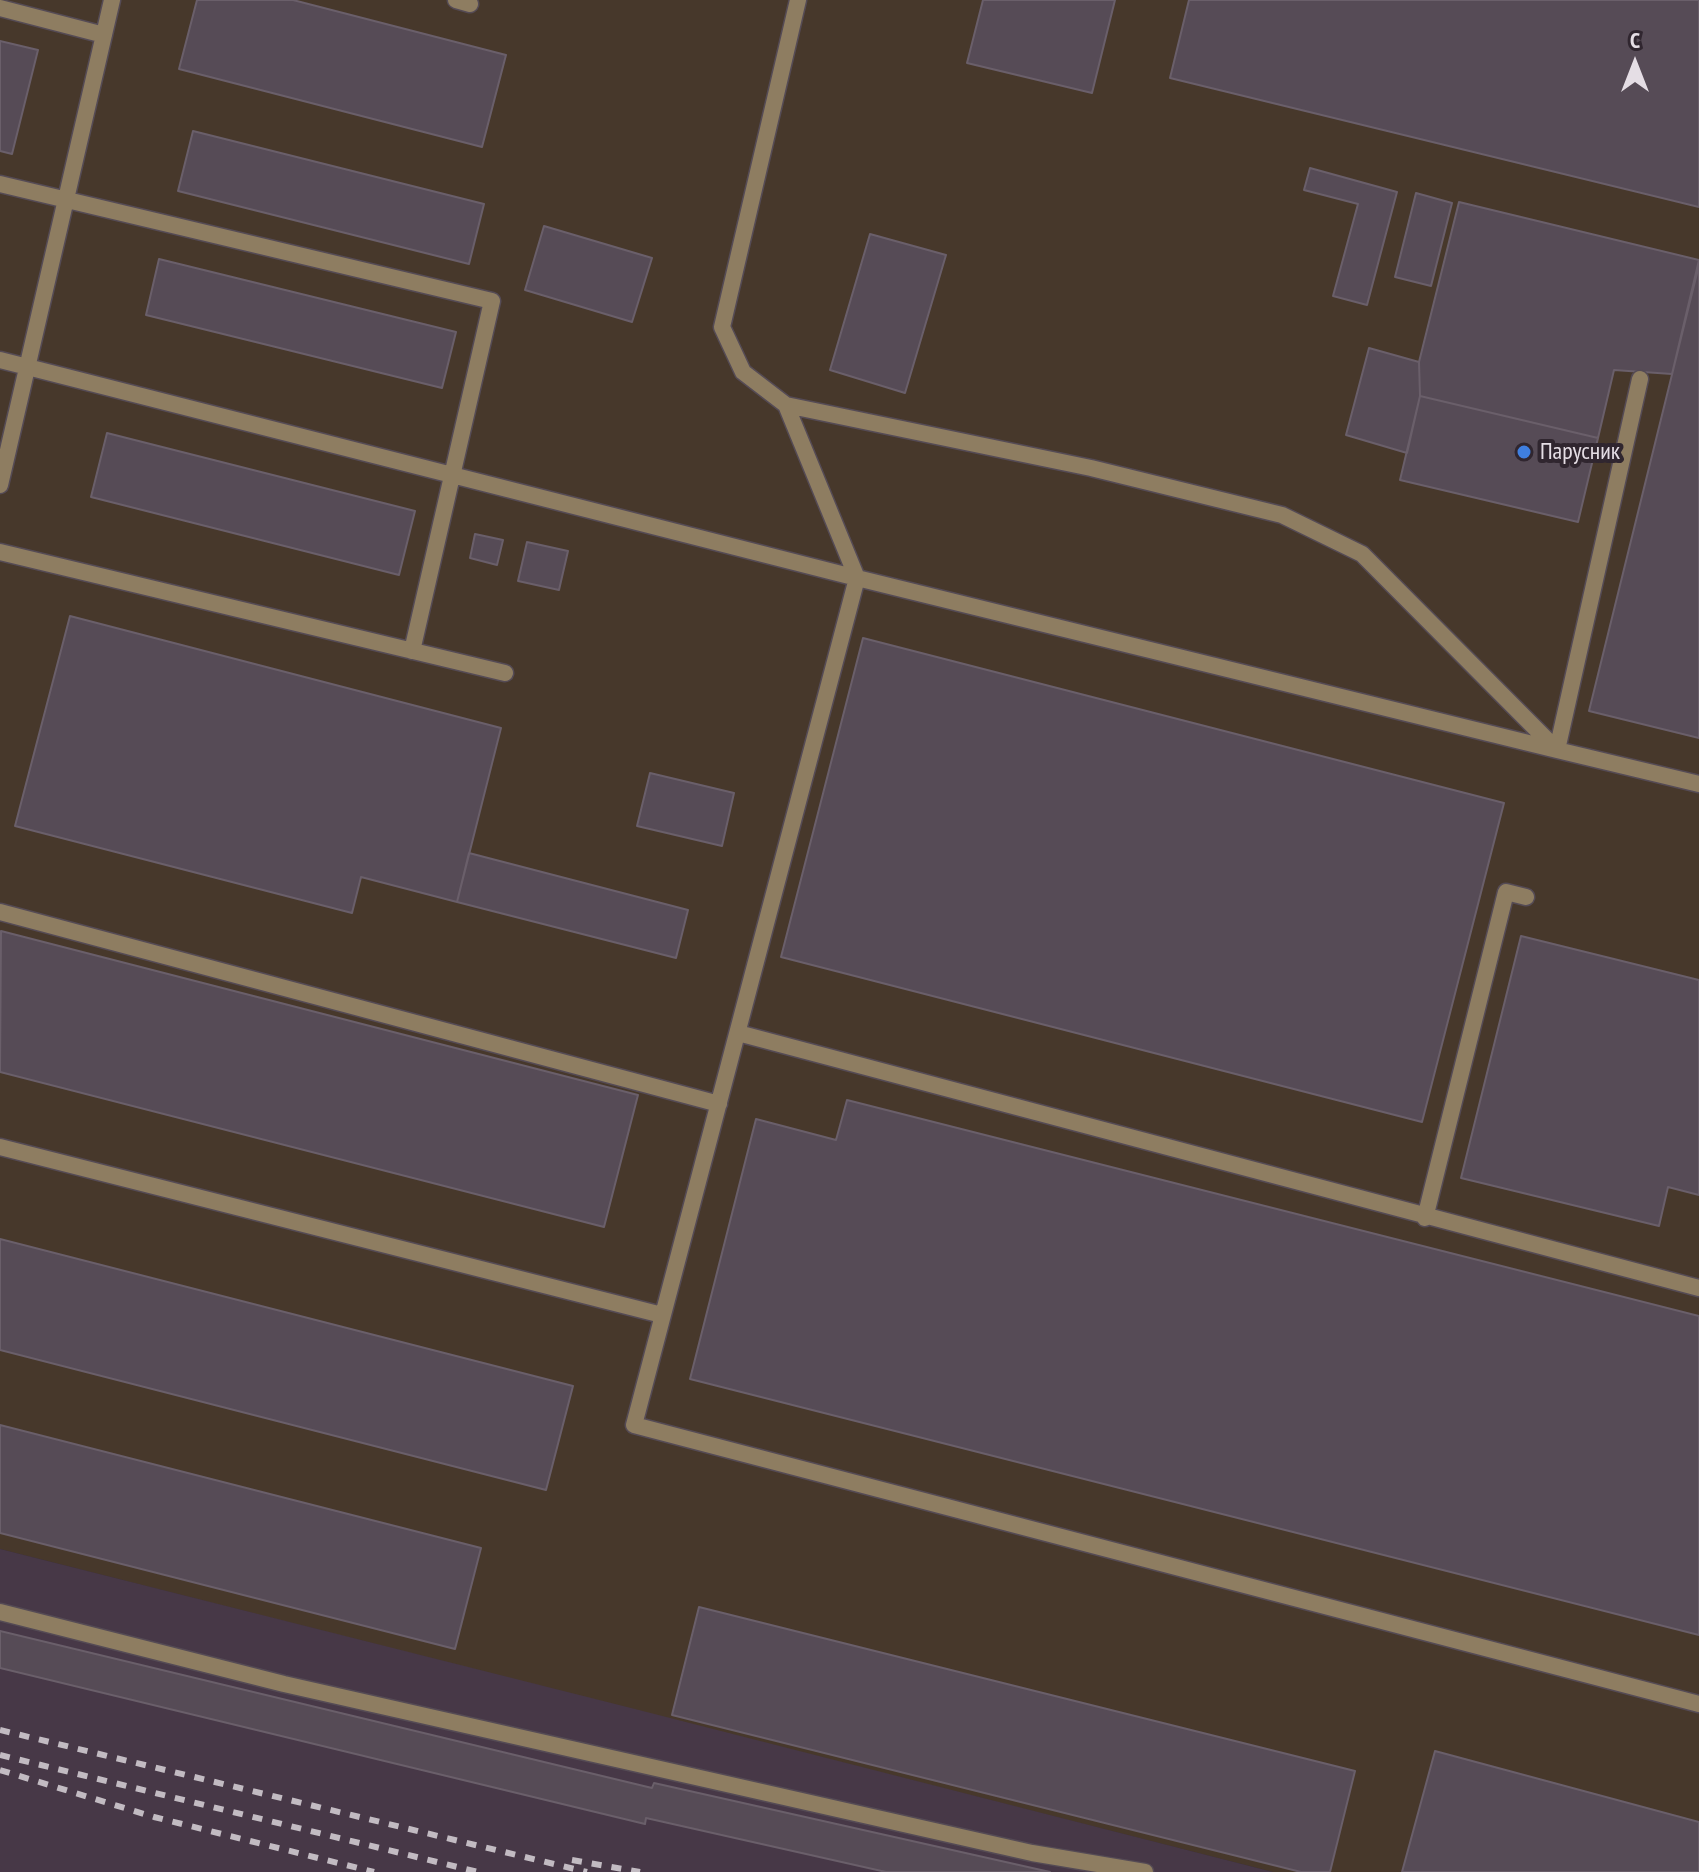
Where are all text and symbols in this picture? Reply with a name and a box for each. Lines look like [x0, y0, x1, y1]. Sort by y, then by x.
north arrow [1595, 24, 1675, 104]
text: С [1630, 26, 1640, 54]
place label: Парусник [1540, 438, 1620, 466]
marker: Парусник [1515, 443, 1533, 461]

